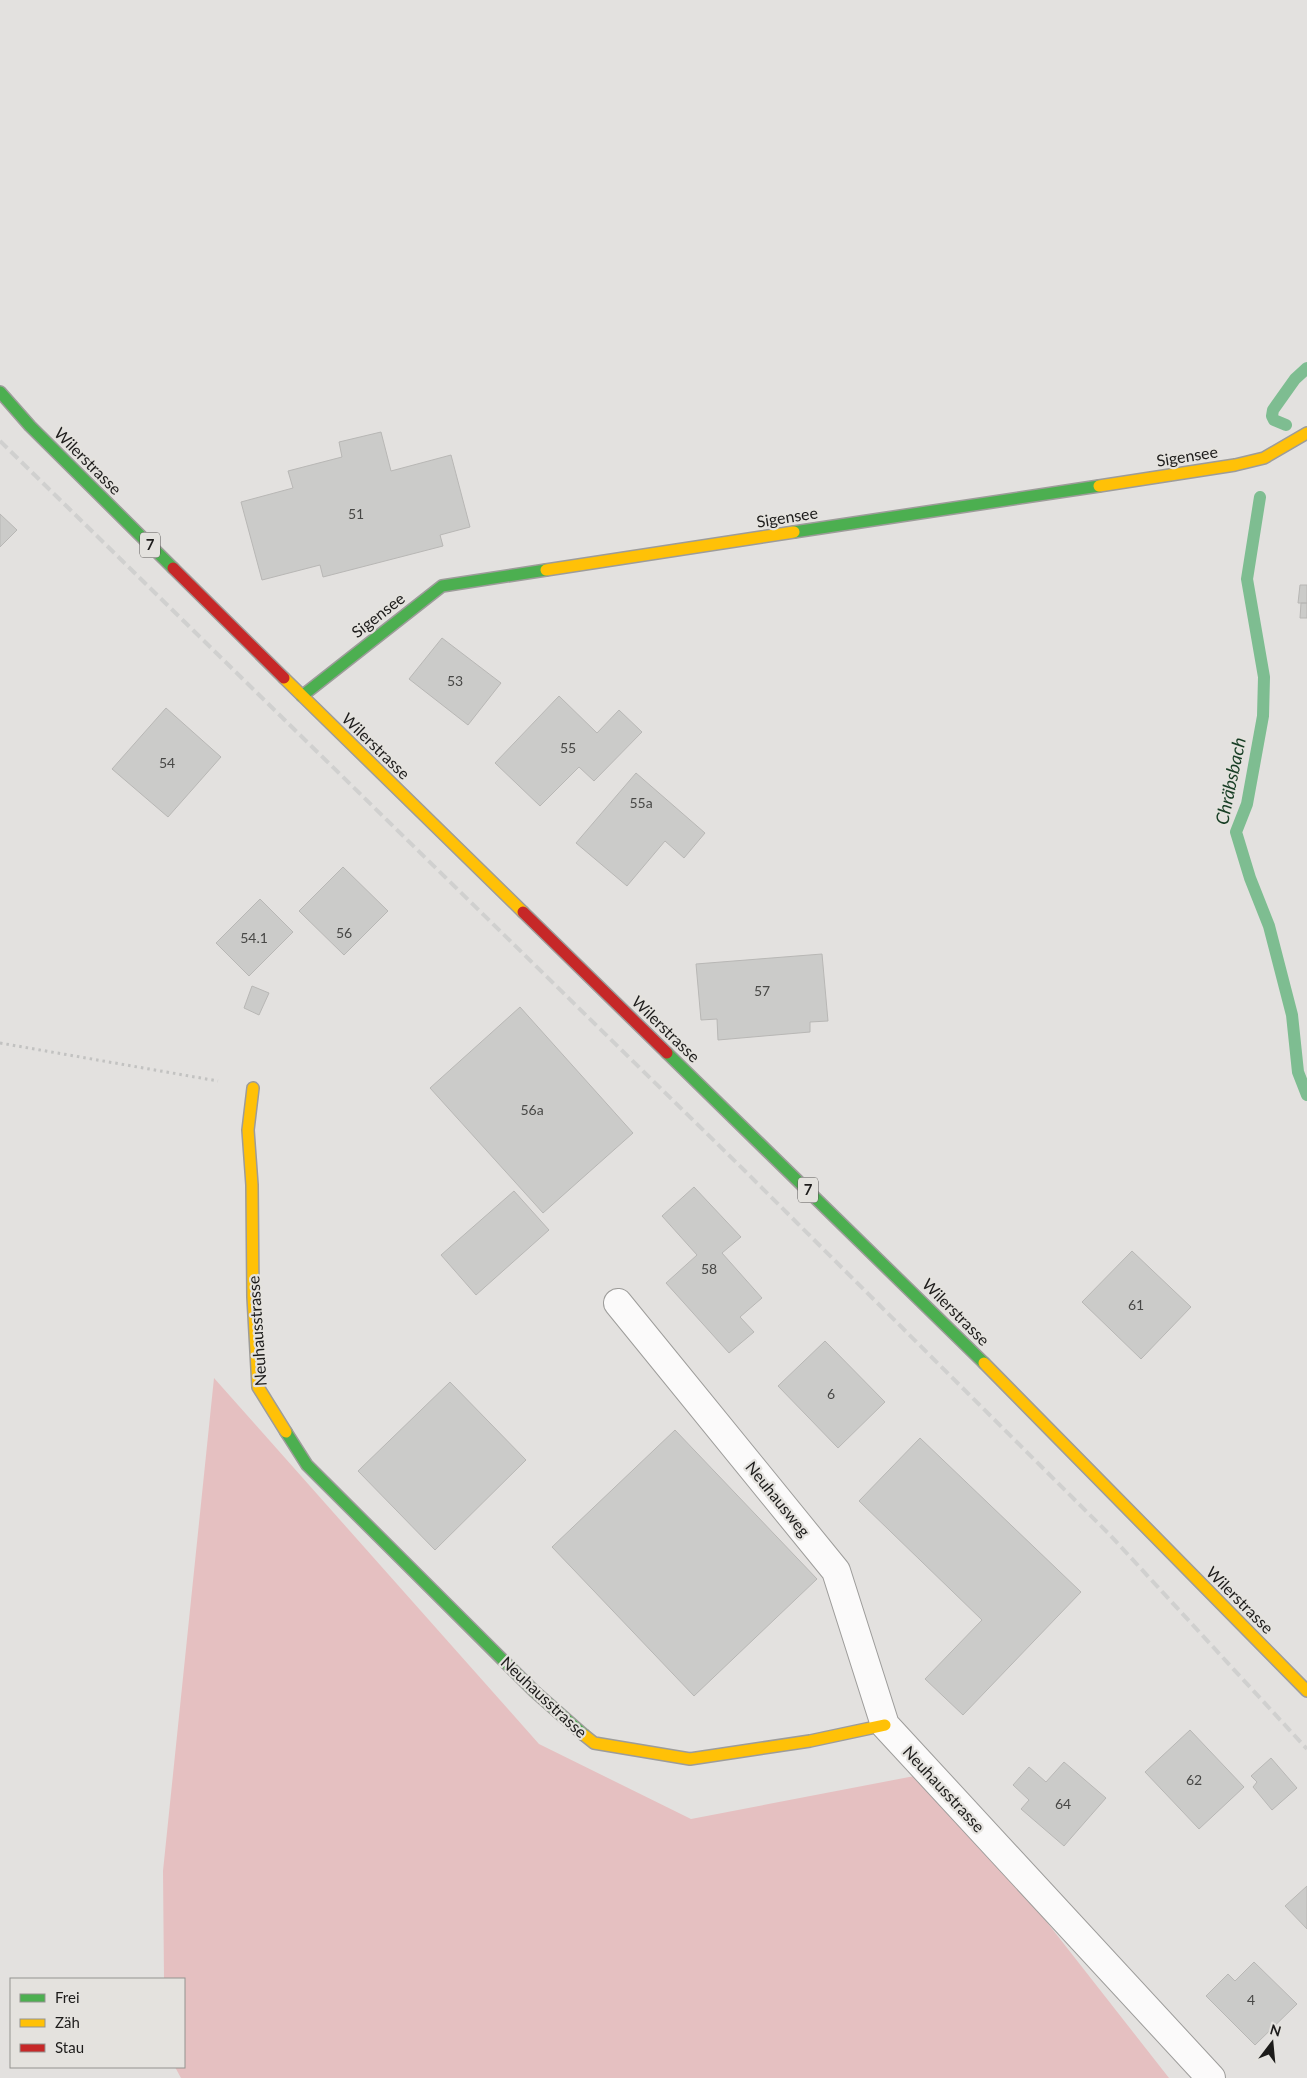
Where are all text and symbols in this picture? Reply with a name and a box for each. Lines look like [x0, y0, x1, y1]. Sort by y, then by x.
street label: Wilerstrasse [51, 423, 126, 498]
street label: Sigensee [1155, 441, 1219, 470]
street label: Sigensee [755, 502, 819, 531]
house number: 51 [348, 505, 364, 522]
road number: 7 [140, 532, 160, 558]
street label: Sigensee [347, 588, 408, 641]
house number: 53 [447, 672, 463, 689]
street label: Wilerstrasse [338, 709, 414, 783]
water label: Chräbsbach [1210, 735, 1250, 826]
house number: 55 [560, 739, 576, 756]
house number: 54 [159, 754, 175, 771]
house number: 55a [629, 794, 653, 811]
house number: 56 [336, 924, 352, 941]
house number: 54.1 [240, 929, 268, 946]
house number: 57 [754, 982, 770, 999]
street label: Wilerstrasse [628, 992, 704, 1066]
house number: 56a [520, 1101, 544, 1118]
road number: 7 [798, 1178, 818, 1202]
house number: 58 [701, 1260, 717, 1277]
street label: Wilerstrasse [919, 1274, 994, 1349]
street label: Neuhausstrasse [243, 1275, 270, 1387]
house number: 61 [1128, 1296, 1144, 1313]
house number: 6 [827, 1385, 835, 1402]
street label: Neuhausweg [742, 1457, 814, 1540]
street label: Wilerstrasse [1203, 1562, 1278, 1637]
street label: Neuhausstrasse [497, 1652, 591, 1741]
street label: Neuhausstrasse [900, 1742, 989, 1836]
house number: 62 [1186, 1771, 1202, 1788]
house number: 64 [1055, 1795, 1071, 1812]
legend [10, 1978, 185, 2068]
text: Frei [55, 1988, 80, 2006]
house number: 4 [1247, 1991, 1255, 2008]
text: Zäh [55, 2013, 80, 2031]
north arrow [1247, 2018, 1297, 2068]
text: N [1268, 2020, 1283, 2040]
text: Stau [55, 2038, 84, 2056]

